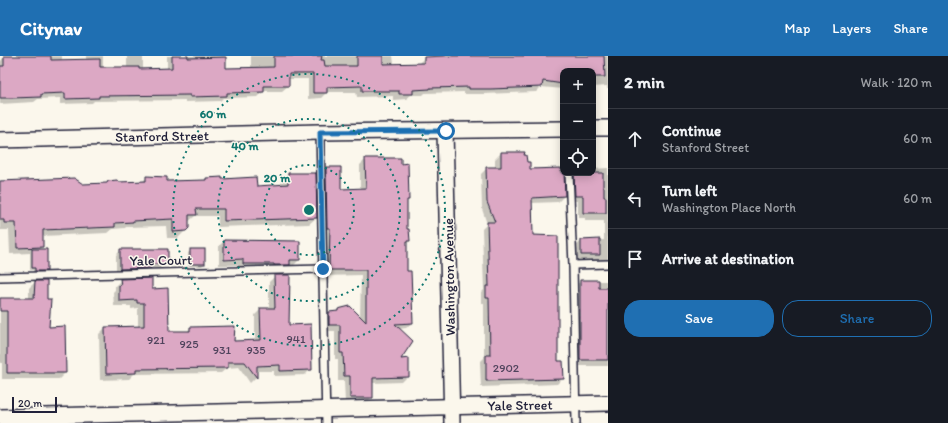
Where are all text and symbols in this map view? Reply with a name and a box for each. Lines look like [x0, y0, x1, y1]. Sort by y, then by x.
text: Citynav [20, 17, 82, 40]
text: Map [785, 20, 810, 37]
text: Layers [832, 20, 871, 37]
text: Share [893, 20, 928, 37]
map controls [560, 68, 596, 176]
button: + [560, 68, 596, 104]
text: 2 min [624, 72, 664, 92]
text: Walk · 120 m [861, 75, 932, 90]
button: − [560, 104, 596, 140]
text: 60 m [200, 107, 227, 121]
route start [437, 122, 455, 140]
text: Continue [662, 122, 721, 140]
street label: Stanford Street [115, 127, 209, 146]
icon: ahead [624, 128, 646, 150]
text: 60 m [903, 131, 932, 146]
text: 40 m [231, 139, 260, 153]
button: locate [560, 140, 596, 176]
text: Stanford Street [662, 140, 749, 155]
text: 20 m [264, 171, 291, 185]
text: Turn left [662, 182, 717, 200]
icon: left [624, 188, 646, 210]
text: 60 m [903, 191, 932, 206]
text: Washington Place North [662, 200, 796, 215]
centre of rings [302, 203, 316, 217]
street label: Washington Avenue [440, 218, 459, 336]
icon: arrive [624, 248, 646, 270]
text: Arrive at destination [662, 250, 794, 268]
street label: Yale Court [130, 251, 192, 270]
route end [314, 260, 332, 278]
button: Save [624, 300, 774, 337]
button: Share [782, 300, 932, 337]
house number: 941 [286, 332, 306, 346]
house number: 921 [147, 333, 166, 347]
house number: 925 [180, 337, 198, 351]
house number: 931 [213, 343, 232, 357]
house number: 935 [246, 343, 266, 357]
house number: 2902 [493, 361, 520, 375]
scale bar [12, 395, 57, 414]
street label: Yale Street [487, 396, 553, 415]
text: 20 m [18, 397, 42, 410]

